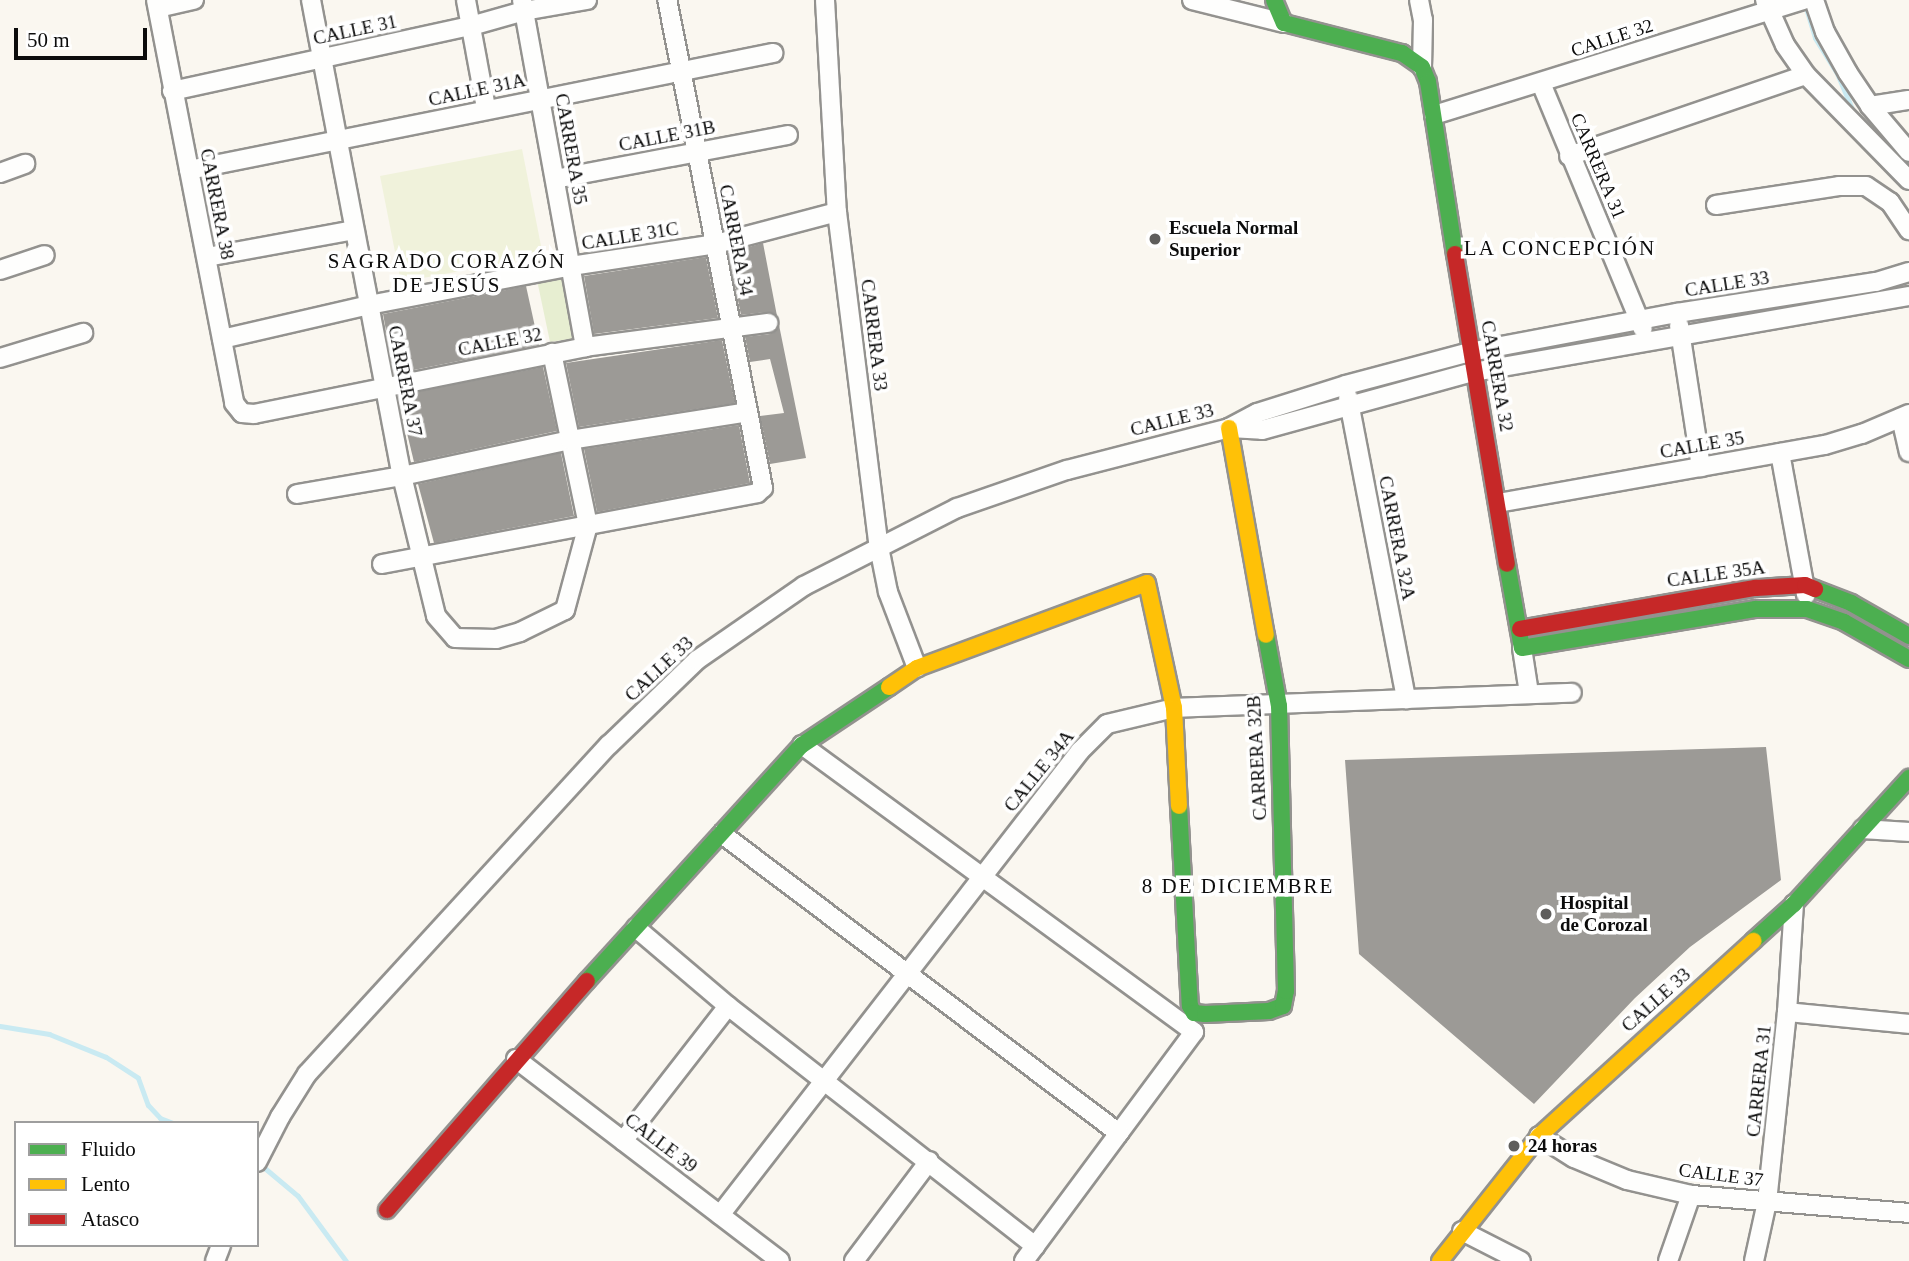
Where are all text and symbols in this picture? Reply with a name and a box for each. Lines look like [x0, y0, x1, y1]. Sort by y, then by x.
street label: CALLE 31 [311, 10, 399, 50]
scale bar [18, 14, 150, 58]
street label: CALLE 32 [1568, 14, 1656, 62]
text: 50 m [27, 28, 70, 52]
street label: CALLE 31A [426, 69, 528, 111]
street label: CARRERA 35 [550, 91, 592, 207]
street label: CARRERA 31 [1565, 109, 1631, 223]
street label: CALLE 31B [617, 115, 717, 157]
street label: CARRERA 38 [195, 146, 239, 262]
street label: CARRERA 34 [714, 182, 758, 298]
street label: CALLE 31C [580, 217, 680, 255]
place label: Escuela Normal Superior [1169, 217, 1298, 261]
marker: Escuela Normal Superior [1147, 231, 1163, 247]
district label: LA CONCEPCIÓN [1465, 235, 1655, 261]
district label: SAGRADO CORAZÓN DE JESÚS [330, 248, 564, 298]
street label: CALLE 33 [1683, 266, 1771, 302]
street label: CARRERA 33 [856, 277, 892, 393]
street label: CARRERA 32 [1476, 318, 1518, 434]
street label: CARRERA 37 [383, 323, 427, 439]
street label: CALLE 32 [456, 323, 544, 361]
street label: CALLE 33 [1128, 399, 1216, 441]
street label: CALLE 35 [1658, 426, 1746, 464]
street label: CARRERA 32A [1374, 473, 1420, 603]
street label: CALLE 35A [1666, 556, 1766, 592]
street label: CALLE 33 [620, 632, 698, 706]
street label: CARRERA 32B [1242, 694, 1272, 822]
street label: CALLE 34A [999, 725, 1079, 817]
district label: 8 DE DICIEMBRE [1144, 873, 1332, 899]
place label: Hospital de Corozal [1560, 892, 1648, 936]
marker: Hospital de Corozal [1538, 906, 1554, 922]
street label: CALLE 33 [1617, 963, 1695, 1037]
street label: CARRERA 31 [1742, 1023, 1776, 1139]
street label: CALLE 39 [620, 1108, 702, 1178]
legend [14, 1121, 259, 1247]
place label: 24 horas [1528, 1135, 1597, 1157]
text: Fluido [81, 1137, 136, 1161]
marker: 24 horas [1506, 1138, 1522, 1154]
street label: CALLE 37 [1677, 1159, 1765, 1191]
text: Lento [81, 1172, 130, 1196]
text: Atasco [81, 1207, 139, 1231]

